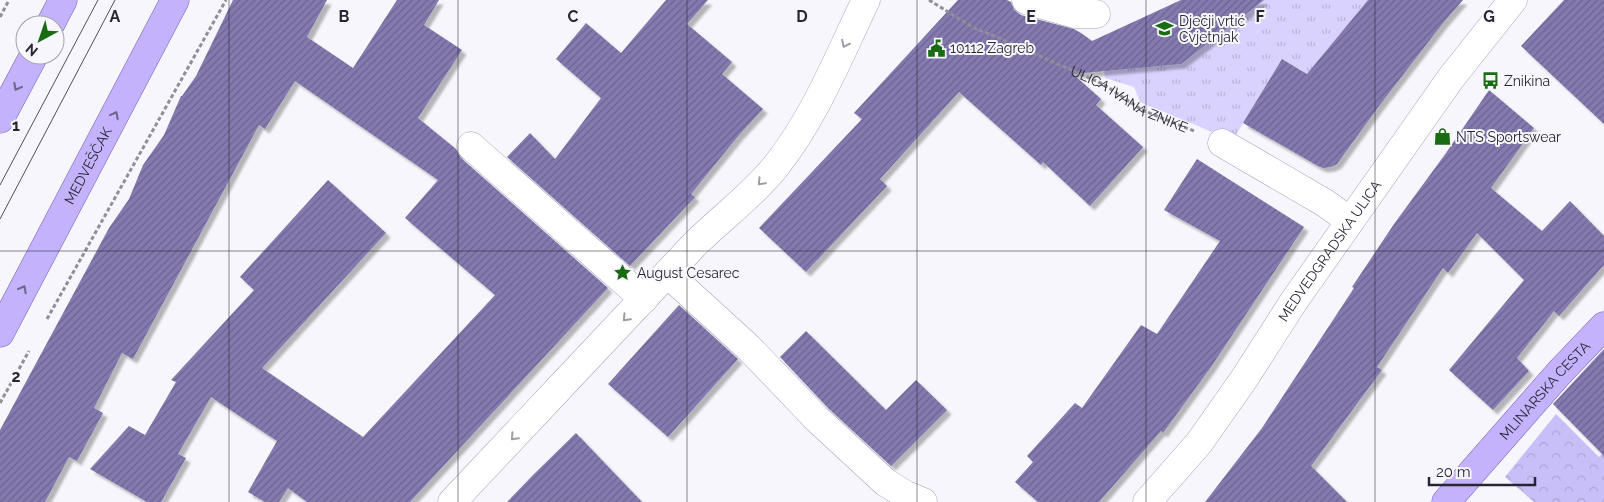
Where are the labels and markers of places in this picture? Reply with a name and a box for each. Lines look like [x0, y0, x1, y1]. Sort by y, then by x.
place label: Dječji vrtić Cvjetnjak [1179, 13, 1246, 45]
school or university icon: Dječji vrtić Cvjetnjak [1155, 19, 1175, 39]
public building icon: 10112 Zagreb [926, 38, 946, 58]
place label: 10112 Zagreb [950, 40, 1034, 56]
bus stop icon: Znikina [1480, 71, 1500, 91]
place label: Znikina [1504, 73, 1550, 89]
shop icon: NTS Sportswear [1432, 127, 1452, 147]
place label: NTS Sportswear [1456, 129, 1561, 145]
place icon: August Cesarec [613, 263, 633, 283]
place label: August Cesarec [637, 265, 740, 281]

